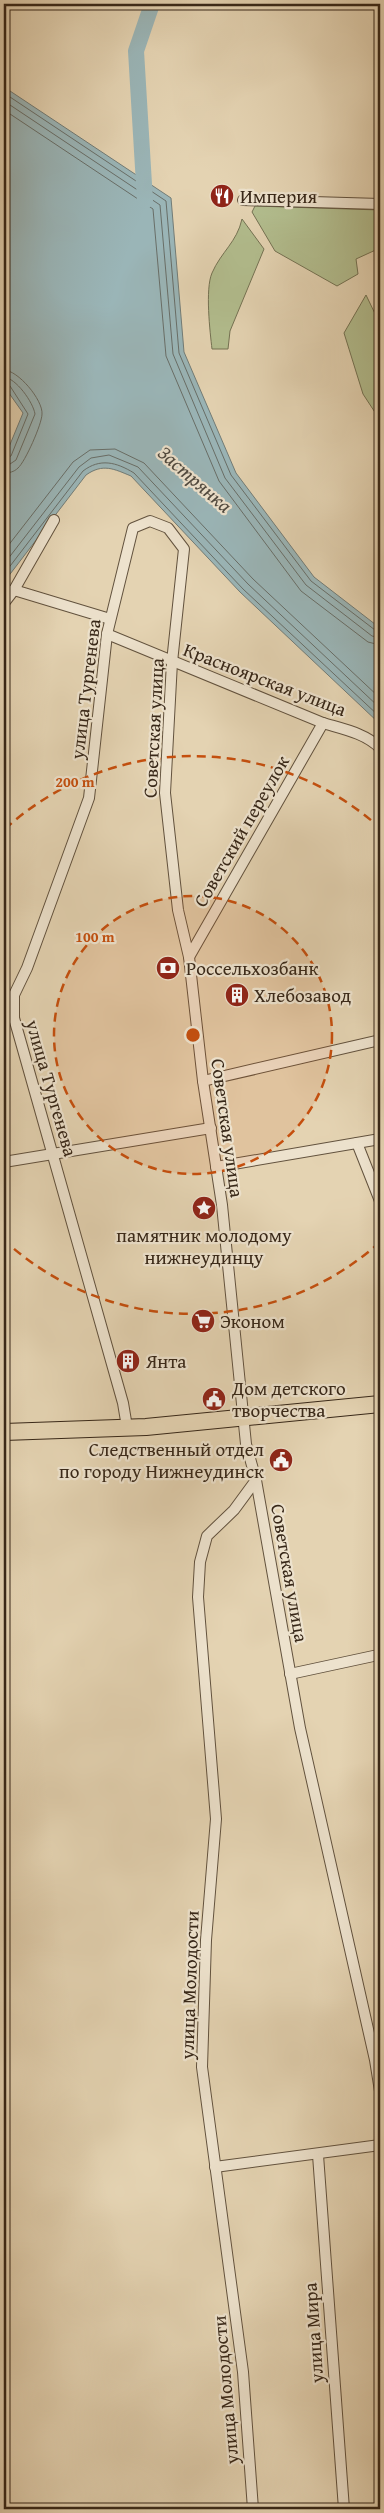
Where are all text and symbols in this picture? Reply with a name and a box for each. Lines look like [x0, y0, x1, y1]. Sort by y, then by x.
place label: Империя [240, 182, 318, 210]
restaurant icon: Империя [209, 183, 235, 209]
water label: Застрянка [152, 438, 239, 520]
street label: улица Тургенева [62, 617, 108, 762]
street label: Красноярская улица [179, 635, 351, 723]
street label: Советская улица [135, 657, 171, 799]
street label: Советский переулок [186, 750, 296, 912]
text: 200 m [55, 771, 95, 792]
text: 100 m [75, 926, 115, 947]
place label: Россельхозбанк [186, 954, 319, 982]
bank icon: Россельхозбанк [155, 955, 181, 981]
place label: Хлебозавод [254, 981, 351, 1009]
building icon: Хлебозавод [224, 982, 250, 1008]
street label: улица Тургенева [19, 1015, 85, 1160]
centre of rings [184, 1026, 202, 1044]
street label: Советская улица [204, 1057, 252, 1199]
place icon: памятник молодому нижнеудинцу [191, 1195, 217, 1221]
place label: памятник молодому нижнеудинцу [116, 1221, 292, 1271]
place label: Эконом [220, 1307, 285, 1335]
supermarket icon: Эконом [190, 1308, 216, 1334]
place label: Янта [145, 1347, 186, 1375]
building icon: Янта [115, 1348, 141, 1374]
place label: Дом детского творчества [231, 1374, 346, 1424]
public building icon: Дом детского творчества [201, 1386, 227, 1412]
place label: Следственный отдел по городу Нижнеудинск [59, 1435, 264, 1485]
public building icon: Следственный отдел по городу Нижнеудинск [268, 1447, 294, 1473]
street label: Советская улица [264, 1502, 316, 1644]
street label: улица Молодости [172, 1910, 206, 2061]
street label: улица Мира [296, 2282, 331, 2385]
street label: улица Молодости [205, 2314, 246, 2467]

